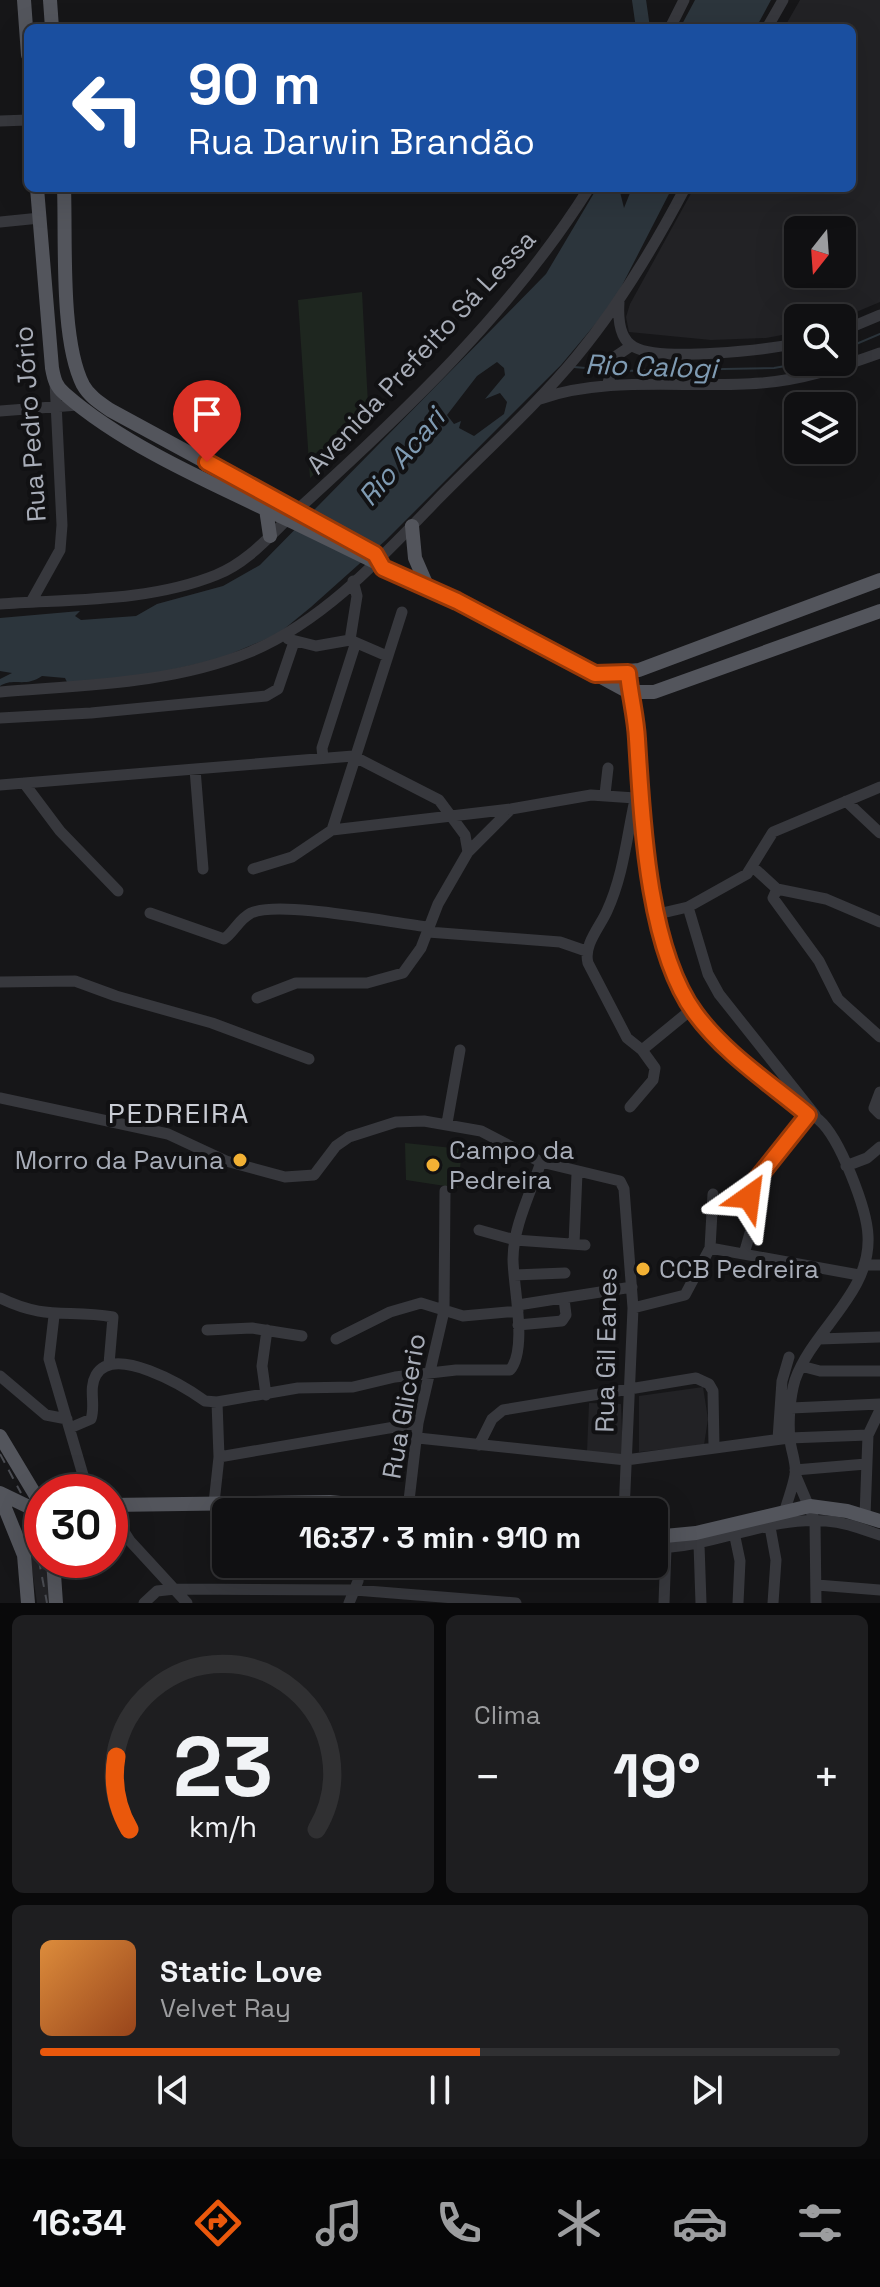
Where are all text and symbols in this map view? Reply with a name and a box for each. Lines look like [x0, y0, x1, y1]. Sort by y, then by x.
text: 90 m [188, 49, 321, 120]
icon: left [56, 56, 160, 160]
text: Rua Darwin Brandão [188, 119, 535, 165]
north arrow [784, 216, 856, 288]
map controls [784, 216, 856, 464]
street label: Avenida Prefeito Sá Lessa [299, 223, 543, 481]
button: search [784, 304, 856, 376]
street label: Rua Pedro Jório [6, 325, 54, 523]
water label: Rio Calogi [584, 346, 721, 386]
pin [173, 380, 241, 462]
icon: arrive [185, 392, 229, 436]
button: layers [784, 392, 856, 464]
water label: Rio Acari [350, 398, 454, 513]
district label: PEDREIRA [108, 1095, 250, 1131]
place label: Campo da Pedreira [449, 1133, 574, 1197]
place label: Morro da Pavuna [15, 1143, 224, 1177]
marker: Morro da Pavuna [231, 1151, 249, 1169]
position arrow [707, 1155, 791, 1239]
marker: Campo da Pedreira [424, 1156, 442, 1174]
place label: CCB Pedreira [659, 1252, 819, 1286]
marker: CCB Pedreira [634, 1260, 652, 1278]
street label: Rua Gil Eanes [588, 1267, 624, 1433]
street label: Rua Glicerio [374, 1331, 434, 1481]
speed limit sign: 30 [24, 1474, 128, 1578]
text: 16:37 · 3 min · 910 m [299, 1518, 581, 1557]
text: Clima [474, 1698, 541, 1732]
text: 23 [173, 1714, 273, 1820]
text: 19° [613, 1738, 701, 1815]
text: − [474, 1749, 501, 1805]
text: + [813, 1749, 840, 1805]
text: km/h [189, 1809, 257, 1845]
text: Static Love [160, 1952, 323, 1991]
text: Velvet Ray [160, 1991, 291, 2025]
icon: previous [151, 2068, 195, 2112]
icon: pause [418, 2068, 462, 2112]
icon: next [685, 2068, 729, 2112]
icon: directions [190, 2195, 246, 2251]
icon: music [311, 2195, 367, 2251]
icon: phone [431, 2195, 487, 2251]
icon: climate [551, 2195, 607, 2251]
icon: car [672, 2195, 728, 2251]
icon: filters [792, 2195, 848, 2251]
text: 16:34 [32, 2200, 126, 2246]

